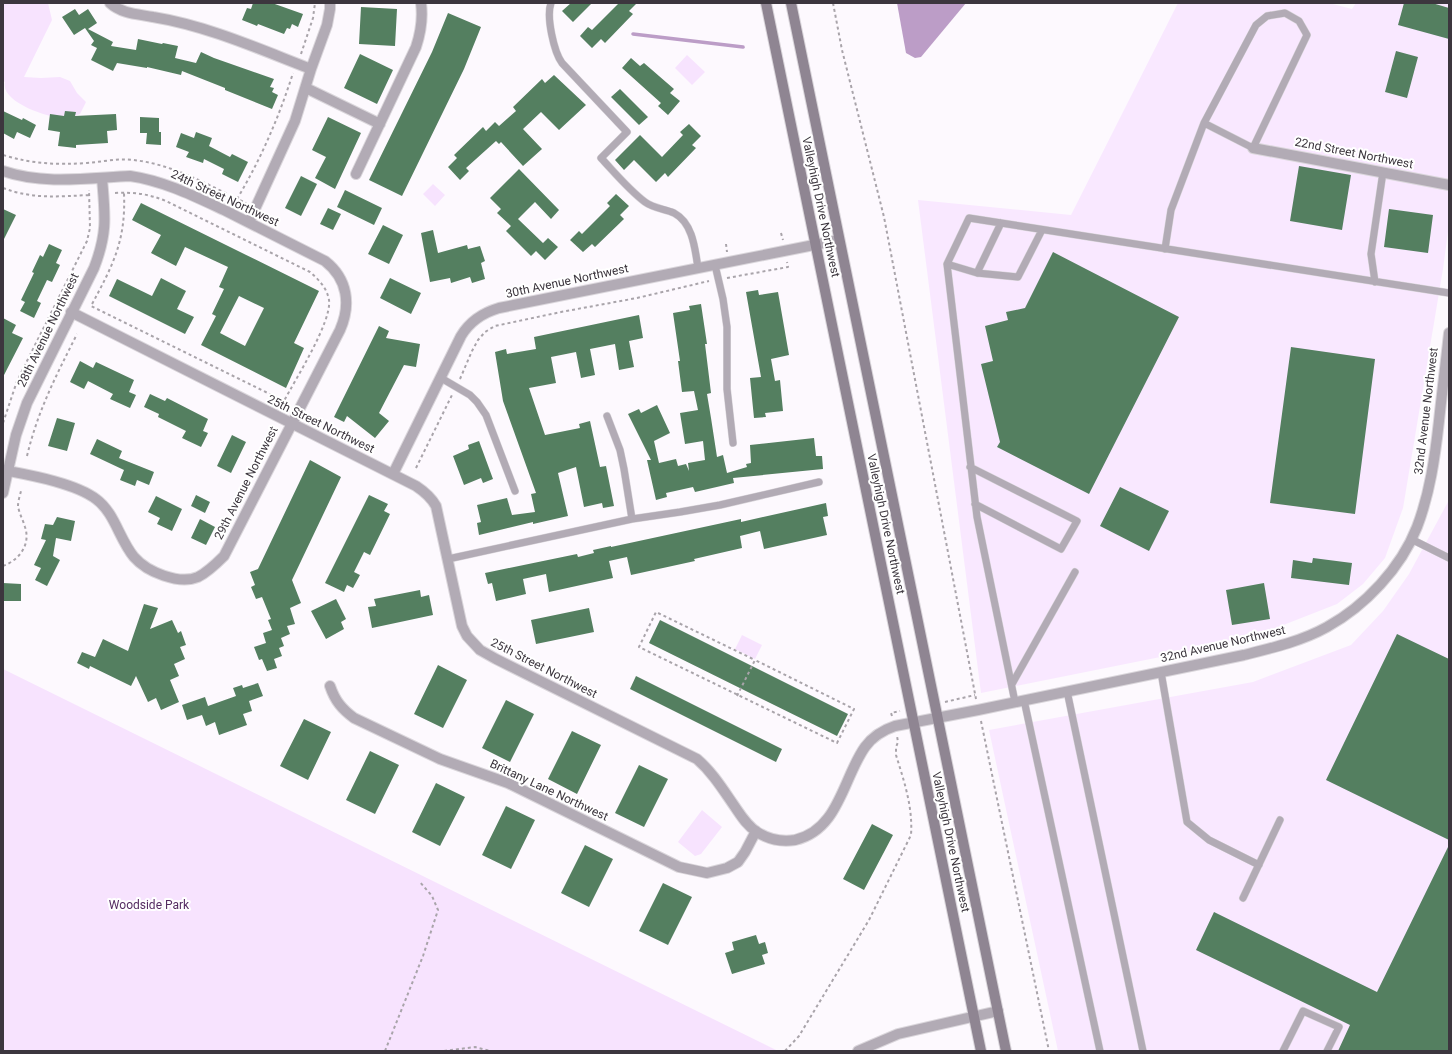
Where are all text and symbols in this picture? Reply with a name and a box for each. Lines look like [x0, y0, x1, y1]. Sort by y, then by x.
street label: Valleyhigh Drive Northwest [799, 135, 843, 279]
street label: 22nd Street Northwest [1294, 135, 1414, 171]
street label: 24th Street Northwest [169, 167, 281, 229]
street label: 30th Avenue Northwest [504, 261, 630, 301]
street label: 28th Avenue Northwest [14, 271, 82, 389]
street label: 32nd Avenue Northwest [1411, 347, 1441, 475]
street label: 25th Street Northwest [265, 392, 377, 456]
street label: 29th Avenue Northwest [211, 424, 281, 542]
street label: Valleyhigh Drive Northwest [864, 452, 908, 596]
street label: 32nd Avenue Northwest [1159, 623, 1287, 665]
street label: 25th Street Northwest [489, 635, 600, 701]
street label: Brittany Lane Northwest [488, 756, 610, 824]
street label: Valleyhigh Drive Northwest [929, 770, 973, 914]
park label: Woodside Park [109, 898, 190, 912]

